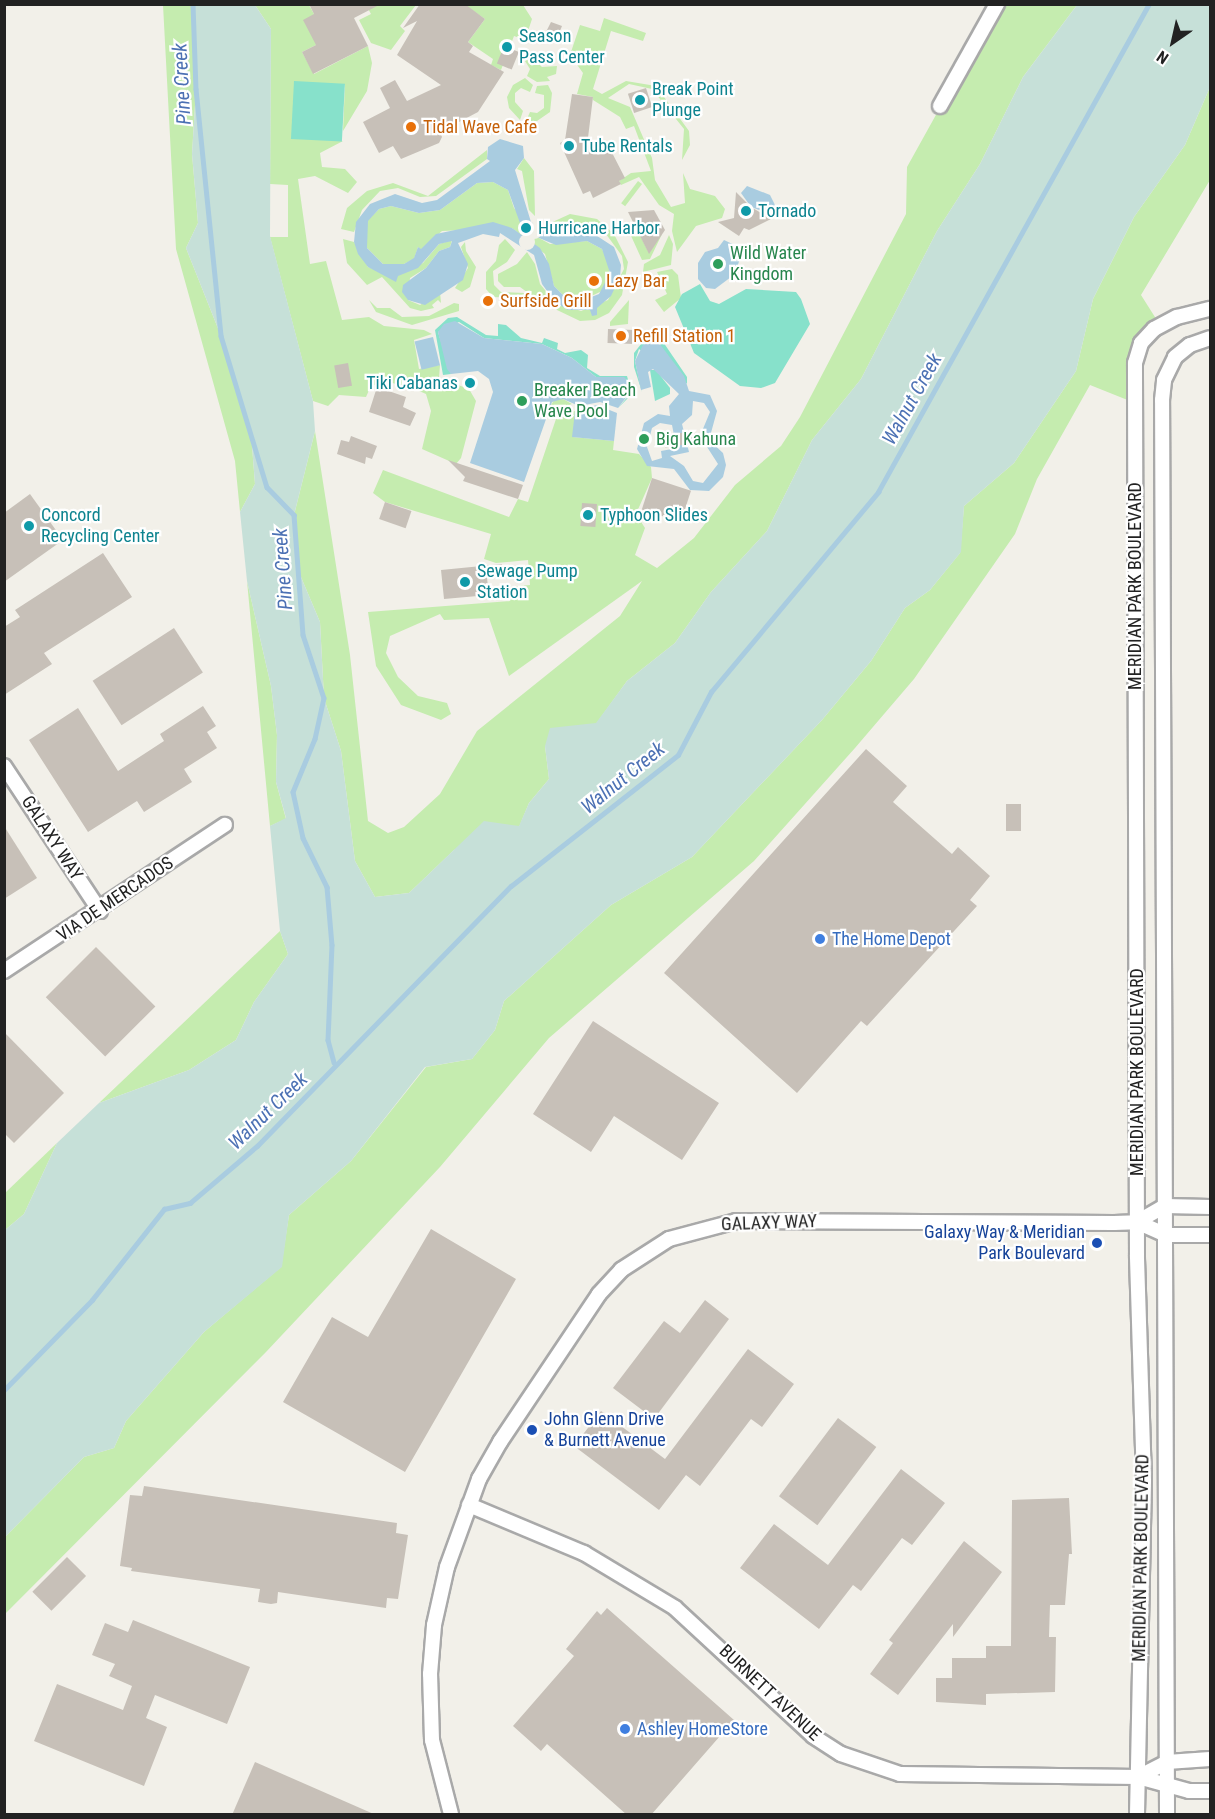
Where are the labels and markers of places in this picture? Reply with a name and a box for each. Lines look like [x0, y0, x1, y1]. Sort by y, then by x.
place label: Season Pass Center [519, 26, 605, 68]
marker: Season Pass Center [500, 40, 514, 54]
place label: Break Point Plunge [652, 79, 734, 122]
marker: Break Point Plunge [633, 93, 647, 107]
place label: Tidal Wave Cafe [423, 116, 537, 138]
marker: Tidal Wave Cafe [404, 120, 418, 134]
place label: Tube Rentals [581, 135, 673, 157]
marker: Tube Rentals [562, 139, 576, 153]
place label: Tornado [758, 200, 816, 222]
marker: Tornado [739, 204, 753, 218]
place label: Hurricane Harbor [538, 217, 660, 239]
marker: Hurricane Harbor [519, 221, 533, 235]
place label: Wild Water Kingdom [730, 243, 806, 286]
marker: Wild Water Kingdom [711, 257, 725, 271]
place label: Lazy Bar [606, 270, 667, 292]
marker: Lazy Bar [587, 274, 601, 288]
place label: Surfside Grill [500, 290, 592, 312]
marker: Surfside Grill [481, 294, 495, 308]
place label: Refill Station 1 [633, 325, 736, 347]
marker: Refill Station 1 [614, 329, 628, 343]
place label: Tiki Cabanas [366, 372, 458, 394]
marker: Tiki Cabanas [463, 376, 477, 390]
place label: Breaker Beach Wave Pool [534, 380, 636, 422]
marker: Breaker Beach Wave Pool [515, 394, 529, 408]
place label: Big Kahuna [656, 428, 736, 450]
marker: Big Kahuna [637, 432, 651, 446]
place label: Typhoon Slides [600, 504, 708, 526]
place label: Concord Recycling Center [41, 505, 160, 548]
marker: Typhoon Slides [581, 508, 595, 522]
marker: Concord Recycling Center [22, 519, 36, 533]
place label: Sewage Pump Station [477, 561, 578, 604]
marker: Sewage Pump Station [458, 575, 472, 589]
place label: The Home Depot [832, 928, 951, 950]
marker: The Home Depot [813, 932, 827, 946]
place label: Galaxy Way & Meridian Park Boulevard [924, 1222, 1085, 1264]
marker: Galaxy Way & Meridian Park Boulevard [1090, 1236, 1104, 1250]
place label: John Glenn Drive & Burnett Avenue [544, 1409, 666, 1452]
marker: John Glenn Drive & Burnett Avenue [525, 1423, 539, 1437]
place label: Ashley HomeStore [637, 1718, 768, 1740]
marker: Ashley HomeStore [618, 1722, 632, 1736]

